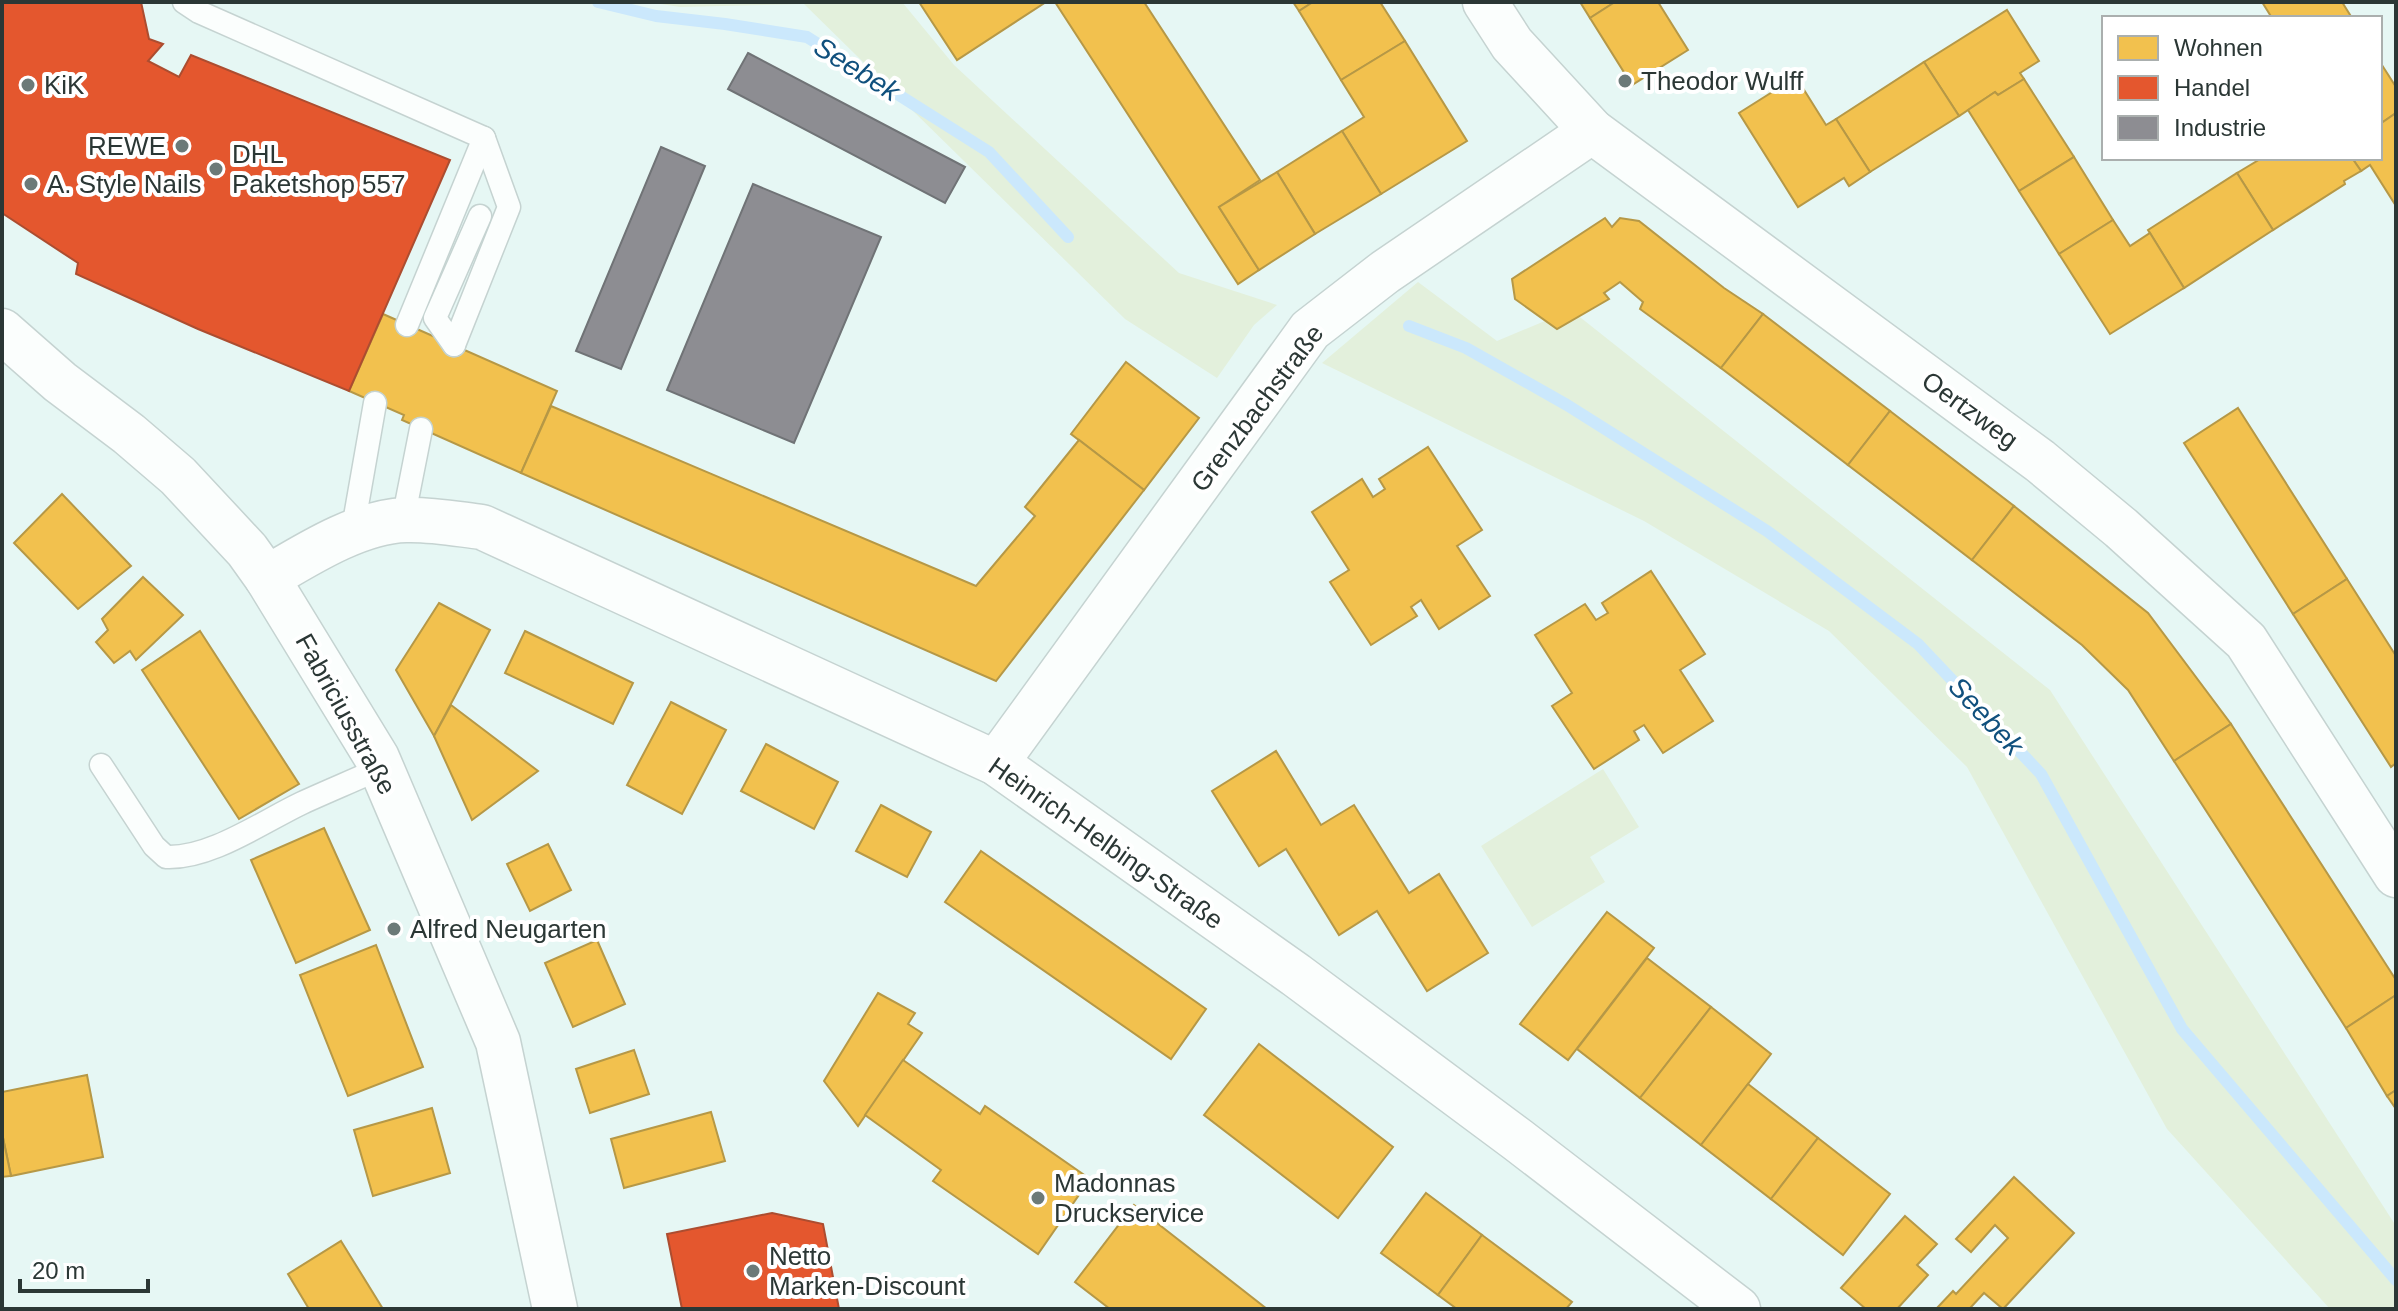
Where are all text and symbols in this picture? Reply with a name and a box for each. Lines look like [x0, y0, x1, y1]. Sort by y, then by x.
legend [2102, 16, 2382, 160]
water label: Seebek [809, 31, 907, 108]
text: Wohnen [2174, 34, 2263, 61]
place label: Theodor Wulff [1641, 66, 1804, 96]
place label: KiK [44, 70, 85, 100]
marker: Theodor Wulff [1616, 72, 1634, 90]
text: Handel [2174, 74, 2250, 101]
marker: KiK [19, 76, 37, 94]
text: Industrie [2174, 114, 2266, 141]
place label: REWE [88, 131, 166, 161]
marker: REWE [173, 137, 191, 155]
place label: DHL Paketshop 557 [232, 139, 405, 199]
marker: DHL Paketshop 557 [207, 160, 225, 178]
place label: A. Style Nails [47, 169, 202, 199]
marker: A. Style Nails [22, 175, 40, 193]
street label: Grenzbachstraße [1185, 319, 1329, 497]
street label: Oertzweg [1916, 365, 2024, 455]
street label: Fabriciusstraße [289, 628, 403, 800]
water label: Seebek [1942, 671, 2031, 763]
street label: Heinrich-Helbing-Straße [983, 751, 1229, 935]
place label: Alfred Neugarten [410, 914, 607, 944]
marker: Alfred Neugarten [385, 920, 403, 938]
place label: Madonnas Druckservice [1054, 1168, 1204, 1228]
marker: Madonnas Druckservice [1029, 1189, 1047, 1207]
place label: Netto Marken-Discount [769, 1241, 966, 1301]
scale bar [20, 1243, 148, 1293]
text: 20 m [32, 1257, 85, 1284]
marker: Netto Marken-Discount [744, 1262, 762, 1280]

